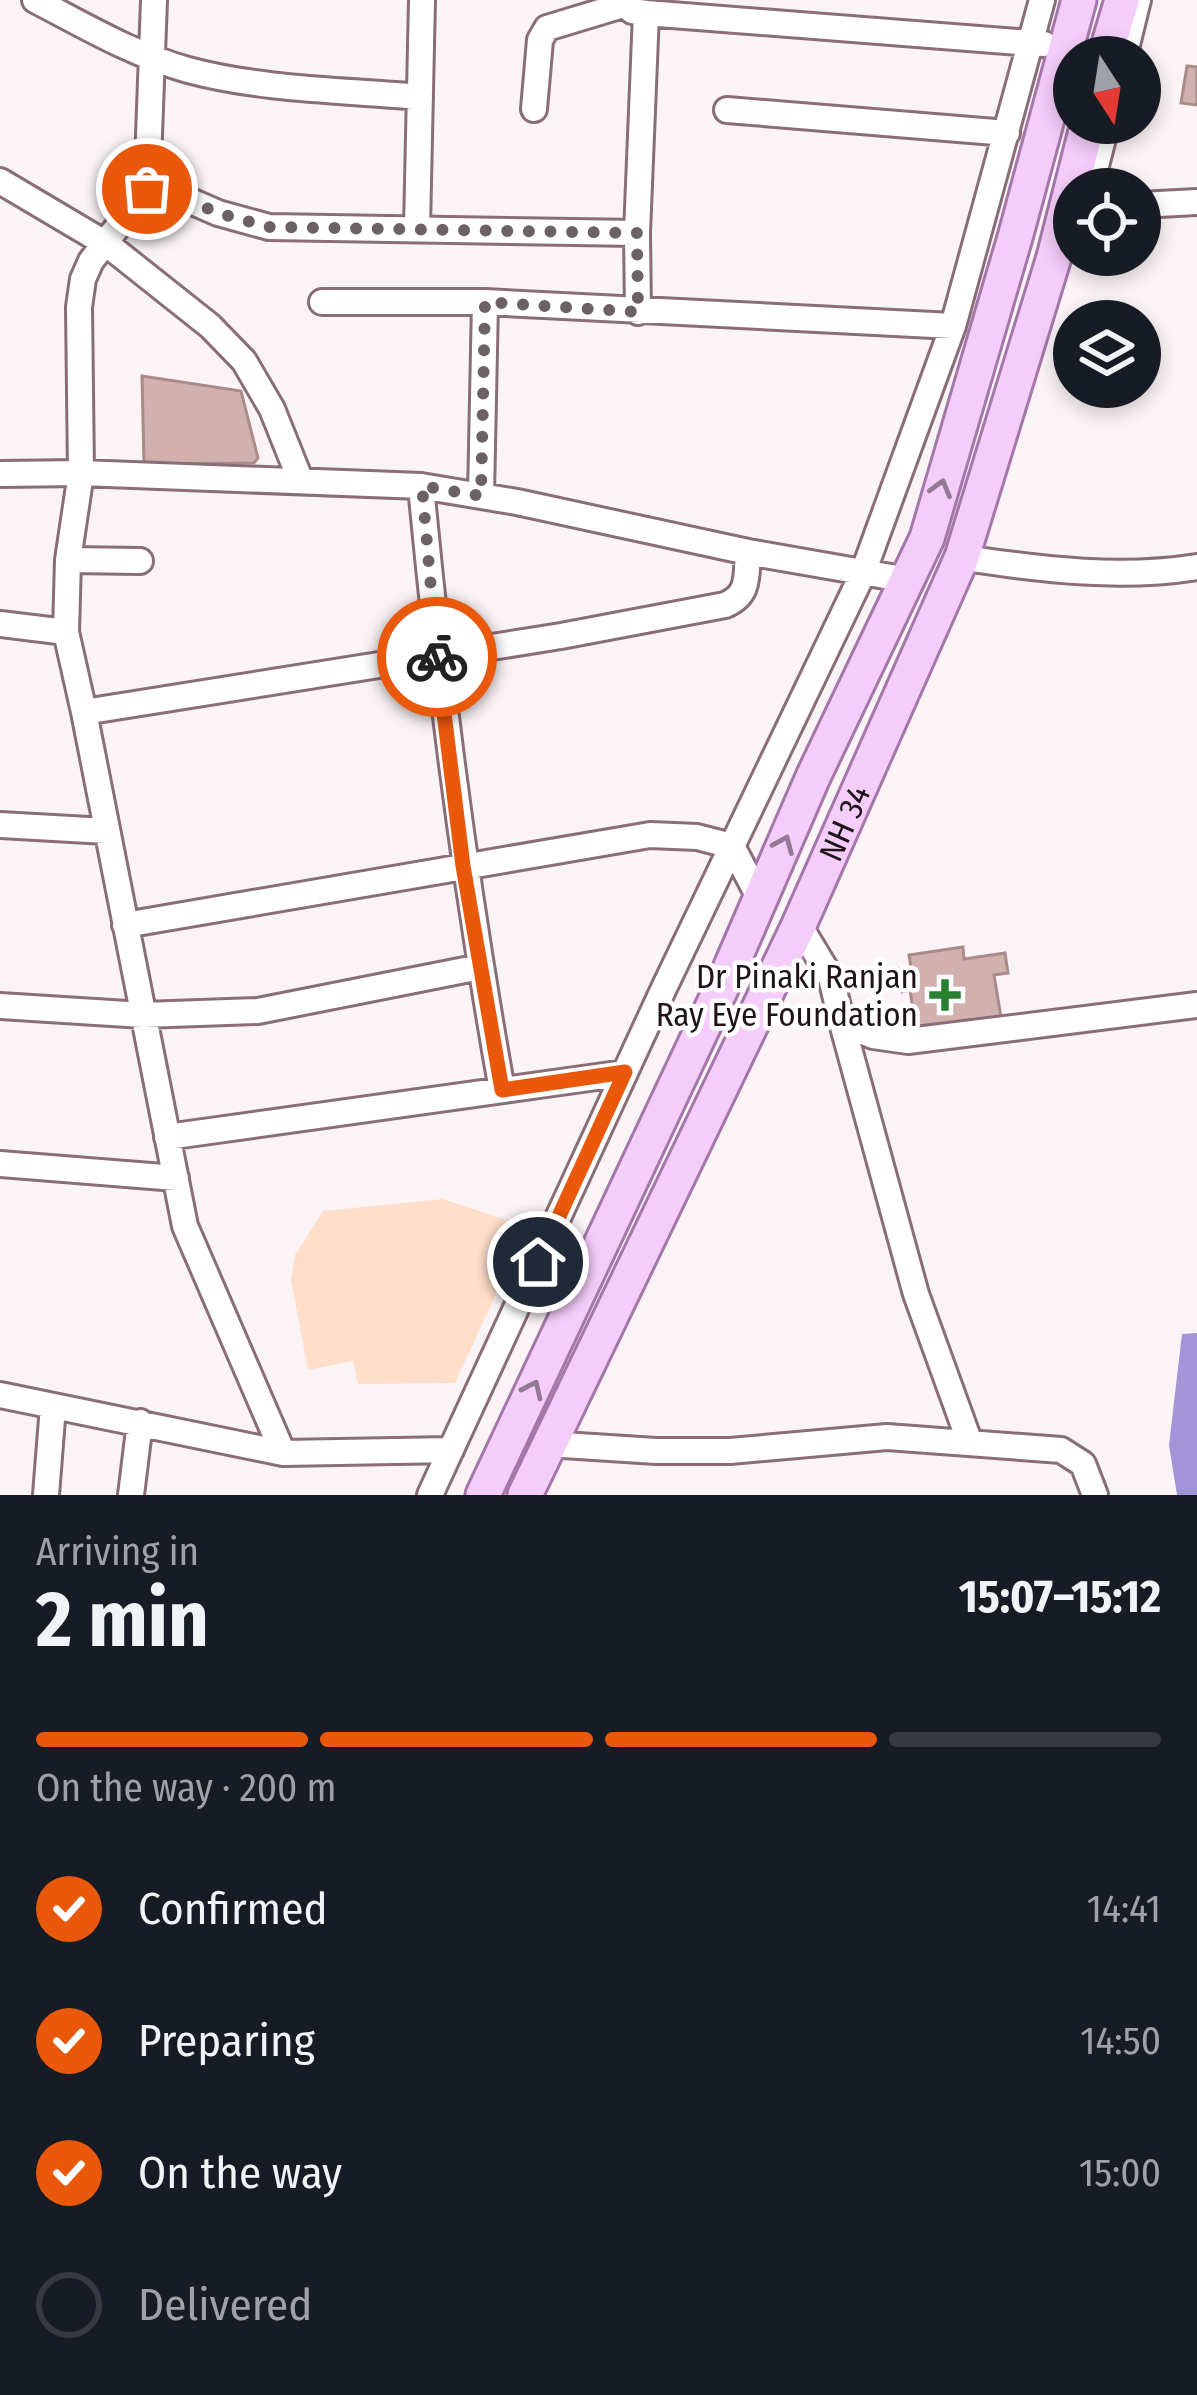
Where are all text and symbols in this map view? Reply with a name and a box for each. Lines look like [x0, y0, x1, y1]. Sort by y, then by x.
north arrow [1053, 36, 1161, 144]
map controls [1053, 36, 1161, 408]
pin [96, 138, 198, 240]
icon: bag [114, 156, 180, 222]
button: locate [1053, 168, 1161, 276]
button: layers [1053, 300, 1161, 408]
one-way arrow [927, 478, 952, 499]
courier [377, 597, 497, 717]
icon: bike [404, 624, 470, 690]
street label: NH 34 [811, 779, 879, 867]
one-way arrow [769, 835, 793, 856]
place label: Dr Pinaki Ranjan Ray Eye Foundation [656, 957, 918, 1035]
marker: Dr Pinaki Ranjan Ray Eye Foundation [929, 979, 961, 1011]
pin [487, 1211, 589, 1313]
icon: home [505, 1229, 571, 1295]
one-way arrow [519, 1380, 542, 1401]
text: Arriving in [36, 1529, 199, 1575]
text: 15:07–15:12 [959, 1570, 1161, 1624]
text: 2 min [36, 1573, 209, 1667]
text: On the way · 200 m [36, 1765, 337, 1811]
icon: check [36, 1876, 102, 1942]
text: Confirmed [138, 1882, 328, 1936]
text: 14:41 [1087, 1886, 1161, 1932]
icon: check [36, 2008, 102, 2074]
text: Preparing [138, 2014, 315, 2068]
text: 14:50 [1080, 2018, 1161, 2064]
icon: check [36, 2140, 102, 2206]
text: On the way [138, 2146, 342, 2200]
text: 15:00 [1079, 2150, 1161, 2196]
text: Delivered [138, 2278, 312, 2332]

